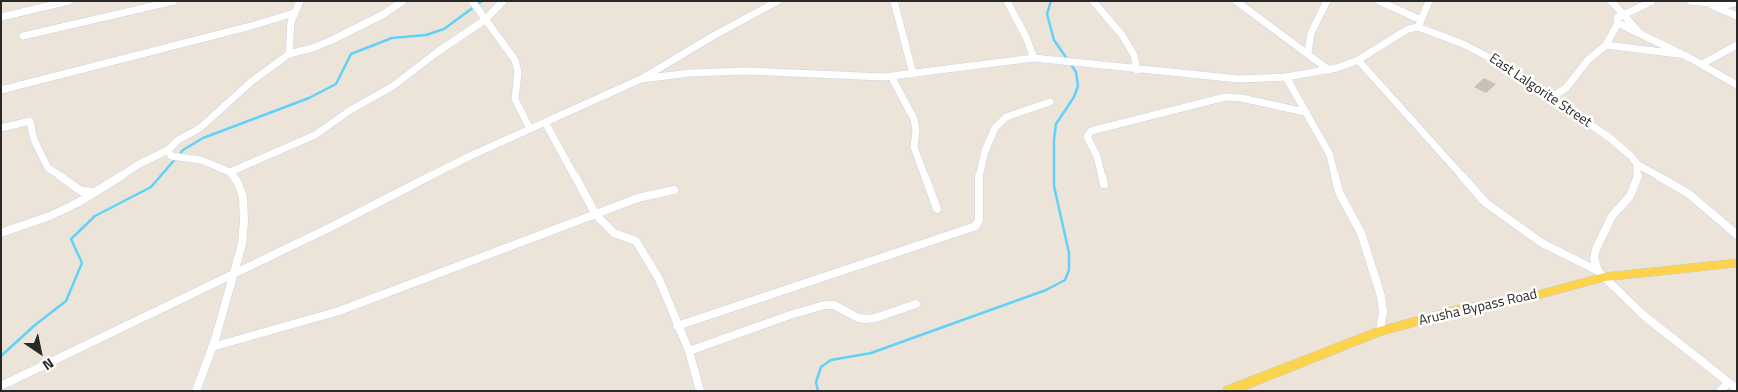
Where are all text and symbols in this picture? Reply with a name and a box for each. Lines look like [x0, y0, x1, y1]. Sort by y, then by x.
street label: East Lalgorite Street [1486, 51, 1594, 131]
street label: Arusha Bypass Road [1417, 286, 1539, 330]
north arrow [15, 327, 65, 377]
text: N [39, 353, 59, 376]

